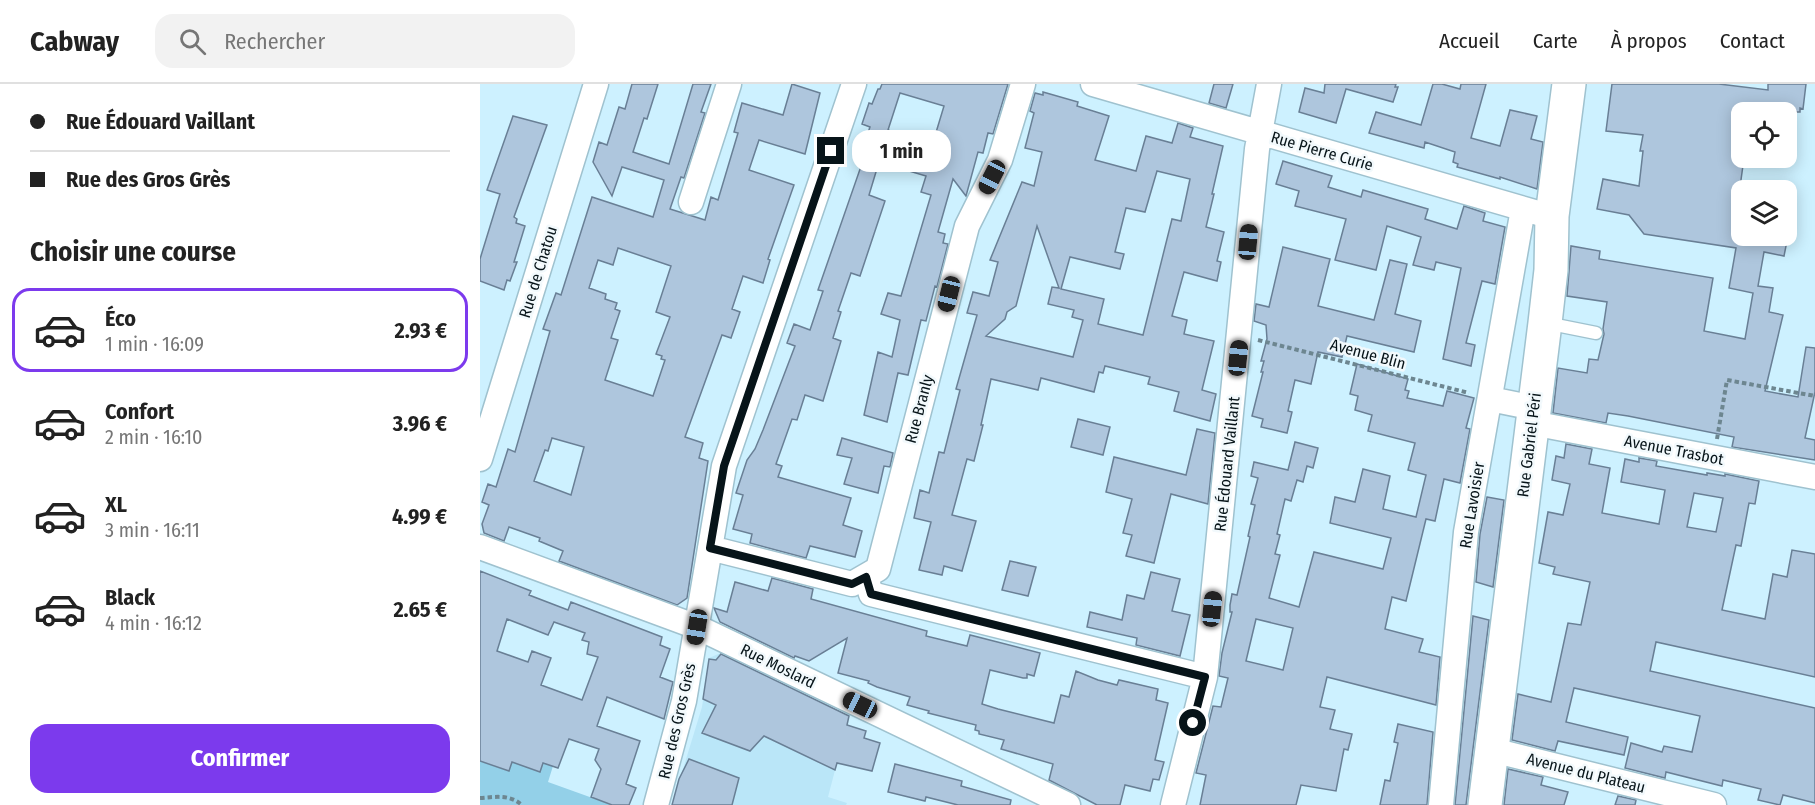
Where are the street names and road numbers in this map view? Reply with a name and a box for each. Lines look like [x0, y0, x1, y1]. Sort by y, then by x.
street label: Rue Pierre Curie [1269, 127, 1375, 175]
street label: Rue de Chatou [515, 224, 561, 320]
street label: Avenue Blin [1328, 335, 1408, 373]
street label: Rue Branly [901, 372, 937, 445]
street label: Rue Gabriel Péri [1513, 392, 1545, 498]
street label: Rue Édouard Vaillant [1210, 395, 1244, 533]
street label: Avenue Trasbot [1623, 431, 1726, 469]
street label: Rue Lavoisier [1456, 460, 1488, 550]
street label: Rue Moslard [737, 640, 819, 692]
street label: Rue des Gros Grès [654, 661, 700, 781]
street label: Avenue du Plateau [1525, 749, 1647, 797]

